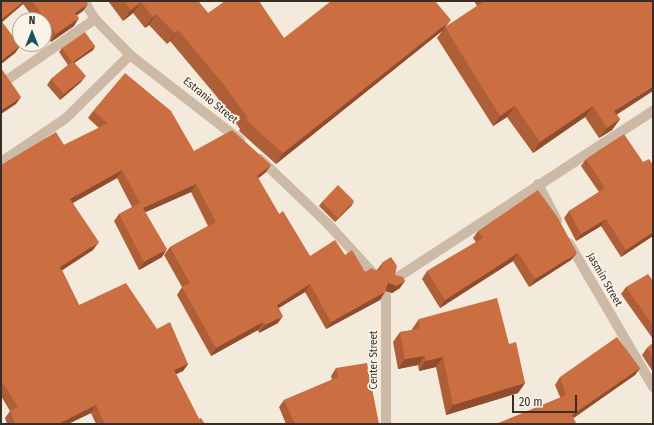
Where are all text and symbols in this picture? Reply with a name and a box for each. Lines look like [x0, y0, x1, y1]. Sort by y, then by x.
north arrow [12, 12, 52, 52]
text: N [29, 14, 35, 27]
street label: Estranio Street [180, 75, 240, 127]
street label: Jasmin Street [583, 251, 625, 309]
street label: Center Street [367, 331, 381, 389]
scale bar [514, 387, 579, 413]
text: 20 m [519, 395, 543, 409]

